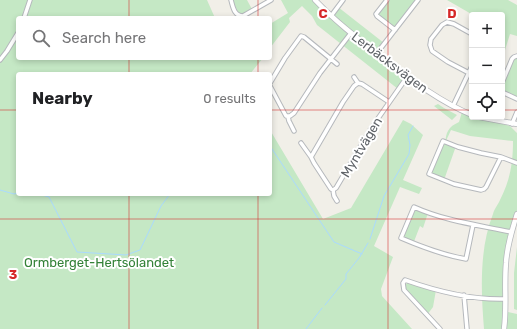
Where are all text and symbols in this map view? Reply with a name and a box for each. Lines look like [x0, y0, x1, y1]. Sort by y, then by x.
text: C [318, 6, 328, 21]
text: D [447, 6, 457, 21]
map controls [469, 12, 505, 120]
button: + [469, 12, 505, 48]
search box [16, 16, 272, 60]
icon: search [30, 27, 52, 49]
text: Search here [62, 29, 146, 47]
street label: Lerbäcksvägen [348, 29, 431, 97]
button: − [469, 48, 505, 84]
button: locate [469, 84, 505, 120]
text: Nearby [32, 88, 93, 108]
text: 0 results [203, 91, 256, 106]
street label: Myntvägen [338, 115, 386, 181]
park label: Ormberget-Hertsölandet [24, 255, 174, 271]
text: 3 [9, 267, 18, 282]

